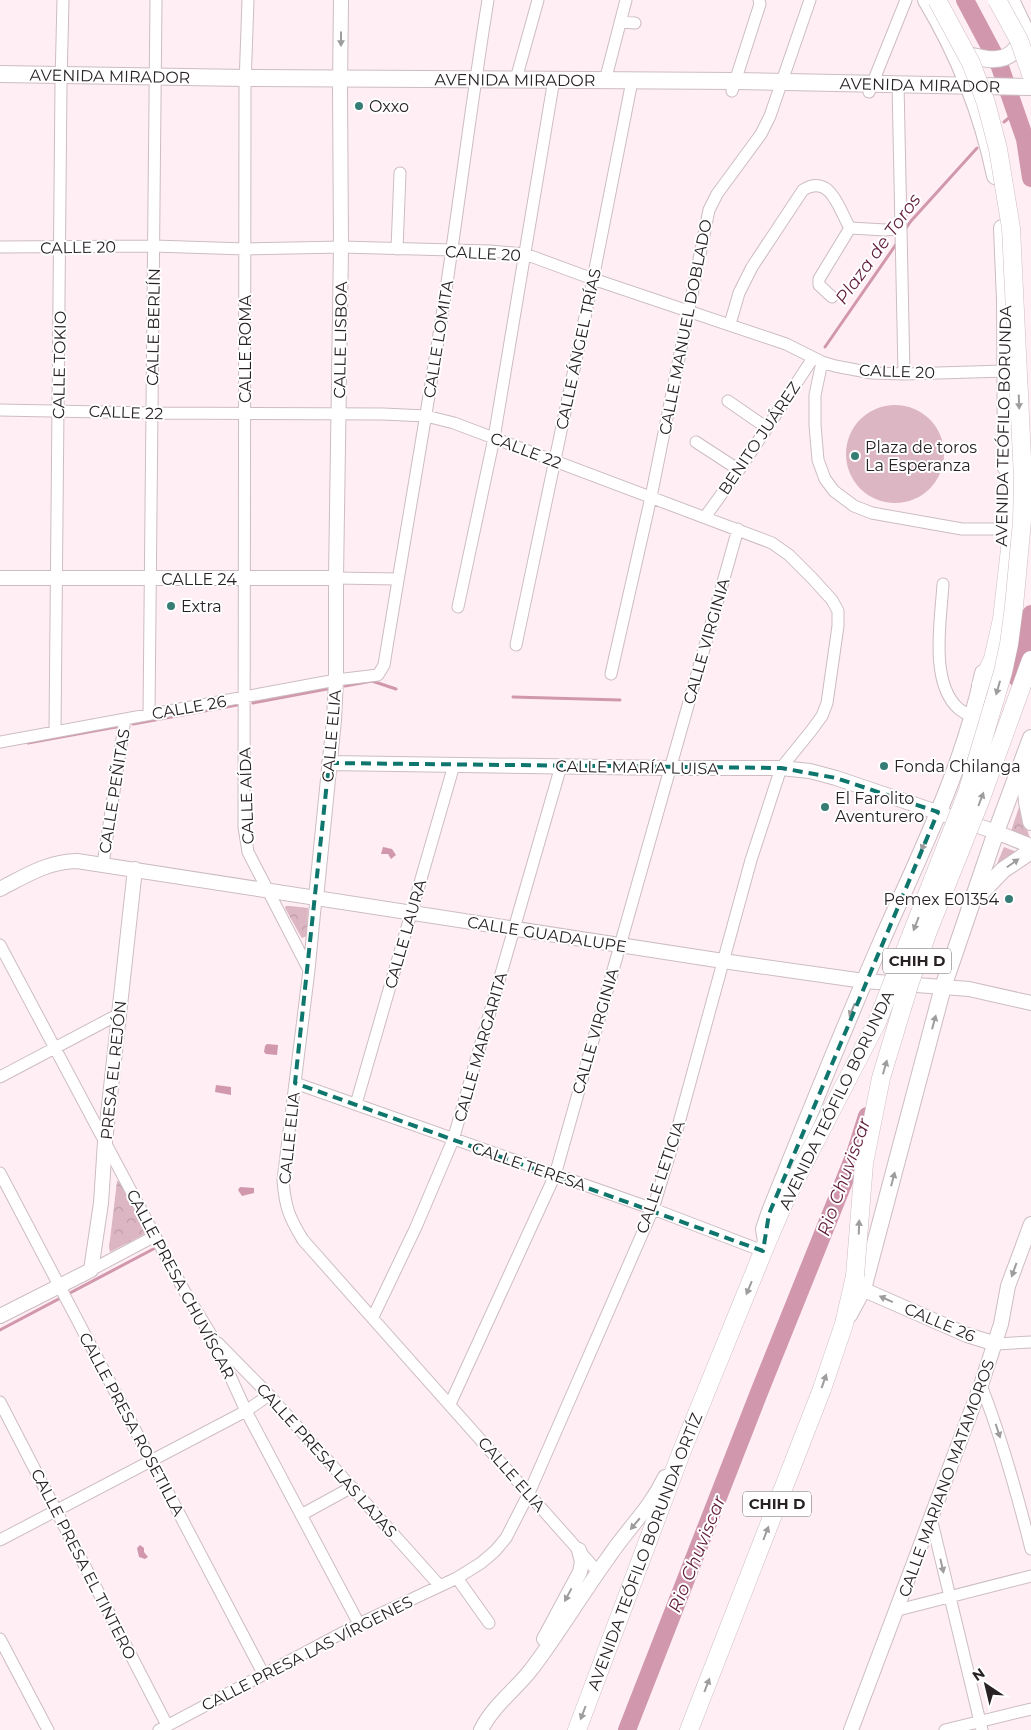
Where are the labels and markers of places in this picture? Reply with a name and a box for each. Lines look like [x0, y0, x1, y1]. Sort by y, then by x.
place label: Oxxo [369, 97, 409, 116]
marker: Oxxo [353, 100, 365, 112]
place label: Plaza de toros La Esperanza [865, 438, 977, 475]
marker: Plaza de toros La Esperanza [849, 450, 861, 462]
place label: Extra [181, 597, 222, 616]
marker: Extra [165, 600, 177, 612]
place label: Fonda Chilanga [894, 757, 1021, 776]
marker: Fonda Chilanga [878, 760, 890, 772]
place label: El Farolito Aventurero [835, 789, 924, 826]
marker: El Farolito Aventurero [819, 801, 831, 813]
place label: Pemex E01354 [884, 890, 999, 909]
marker: Pemex E01354 [1003, 893, 1015, 905]

